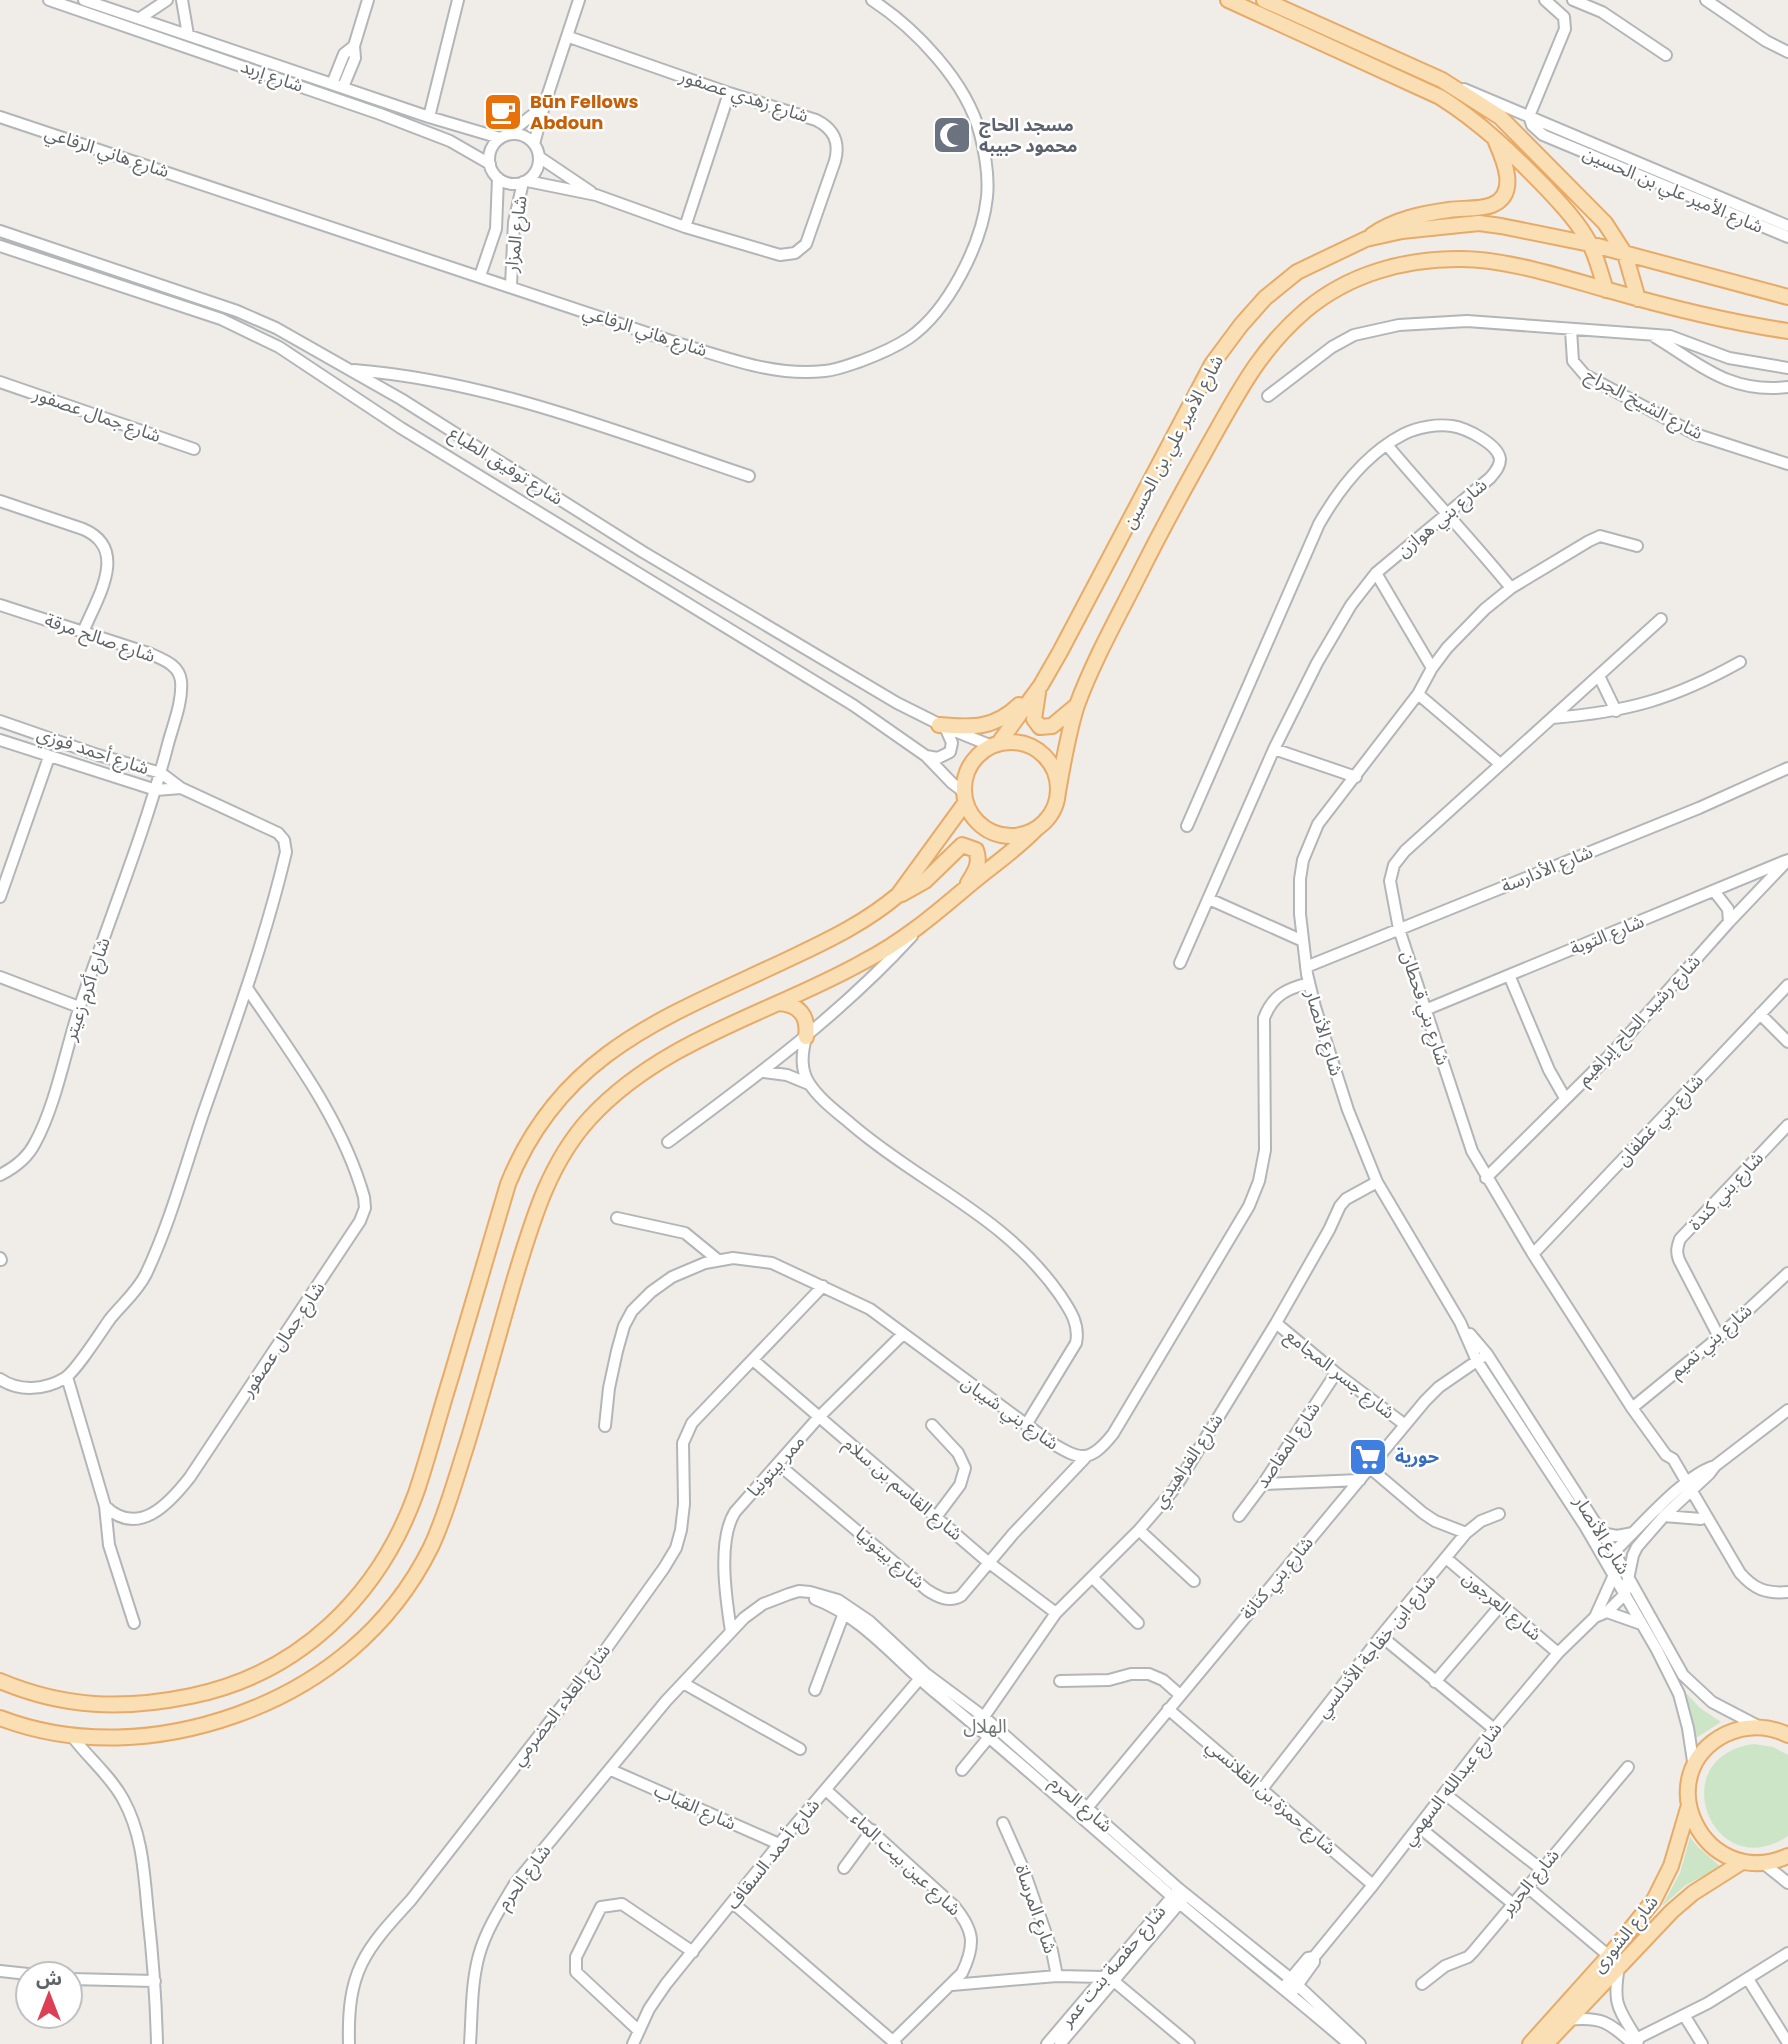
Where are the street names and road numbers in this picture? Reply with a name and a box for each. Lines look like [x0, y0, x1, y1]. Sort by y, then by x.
street label: شارع إربد [237, 53, 307, 100]
street label: شارع زهدي عصفور [675, 63, 812, 130]
street label: شارع هاني الرفاعي [41, 120, 173, 185]
street label: شارع الأمير علي بن الحسين [1578, 140, 1767, 241]
street label: شارع المزار [498, 194, 535, 275]
street label: شارع هاني الرفاعي [579, 299, 711, 364]
street label: شارع الأمير علي بن الحسين [1116, 350, 1231, 534]
street label: شارع الشيخ الجراح [1580, 362, 1708, 447]
street label: شارع جمال عصفور [28, 381, 164, 450]
street label: شارع توفيق الطباع [443, 420, 568, 512]
street label: شارع بني هوازن [1391, 472, 1494, 564]
street label: شارع صالح مرقة [41, 607, 159, 670]
street label: شارع أحمد فوزي [33, 721, 152, 782]
street label: شارع الأدارسة [1497, 839, 1597, 900]
street label: شارع التوبة [1566, 908, 1648, 963]
street label: شارع أكرم زعيتر [57, 934, 118, 1045]
street label: شارع بني قحطان [1393, 947, 1456, 1069]
street label: شارع رشيد الحاج إبراهيم [1571, 949, 1707, 1092]
street label: شارع الأنصار [1297, 986, 1349, 1079]
street label: شارع بني غطفان [1610, 1068, 1710, 1172]
street label: شارع بني كندة [1683, 1146, 1770, 1237]
street label: شارع جمال عصفور [234, 1276, 332, 1403]
street label: شارع بني تميم [1664, 1298, 1759, 1385]
street label: شارع جسر المجامع [1279, 1323, 1400, 1426]
street label: شارع بني شيبان [955, 1370, 1064, 1457]
street label: شارع المقاصد [1249, 1397, 1327, 1494]
street label: شارع الفراهيدي [1147, 1409, 1230, 1514]
street label: ممر بيتونيا [741, 1429, 810, 1502]
street label: شارع القاسم بن سلام [837, 1431, 968, 1547]
street label: شارع الأنصار [1566, 1490, 1636, 1580]
street label: شارع بيتونيا [849, 1521, 930, 1596]
street label: شارع بني كنانة [1234, 1531, 1320, 1626]
street label: شارع العرجون [1456, 1565, 1547, 1648]
street label: شارع ابن خفاجة الأندلسي [1310, 1569, 1443, 1724]
street label: شارع العلاء الحضرمي [505, 1639, 618, 1772]
street label: شارع عبدالله السهمي [1396, 1717, 1509, 1852]
street label: شارع حمزة بن القلانسي [1200, 1733, 1342, 1861]
street label: شارع الحرم [1043, 1769, 1118, 1839]
street label: شارع القباب [650, 1777, 740, 1837]
street label: شارع أحمد السقاف [720, 1793, 827, 1916]
street label: شارع عين بيت الماء [845, 1806, 967, 1923]
street label: شارع الحرم [491, 1839, 558, 1916]
street label: شارع الحرير [1494, 1843, 1566, 1922]
street label: شارع المرساة [1008, 1861, 1063, 1957]
street label: شارع الشورى [1586, 1890, 1665, 1979]
street label: شارع حفصة بنت عمر [1054, 1899, 1173, 2034]

